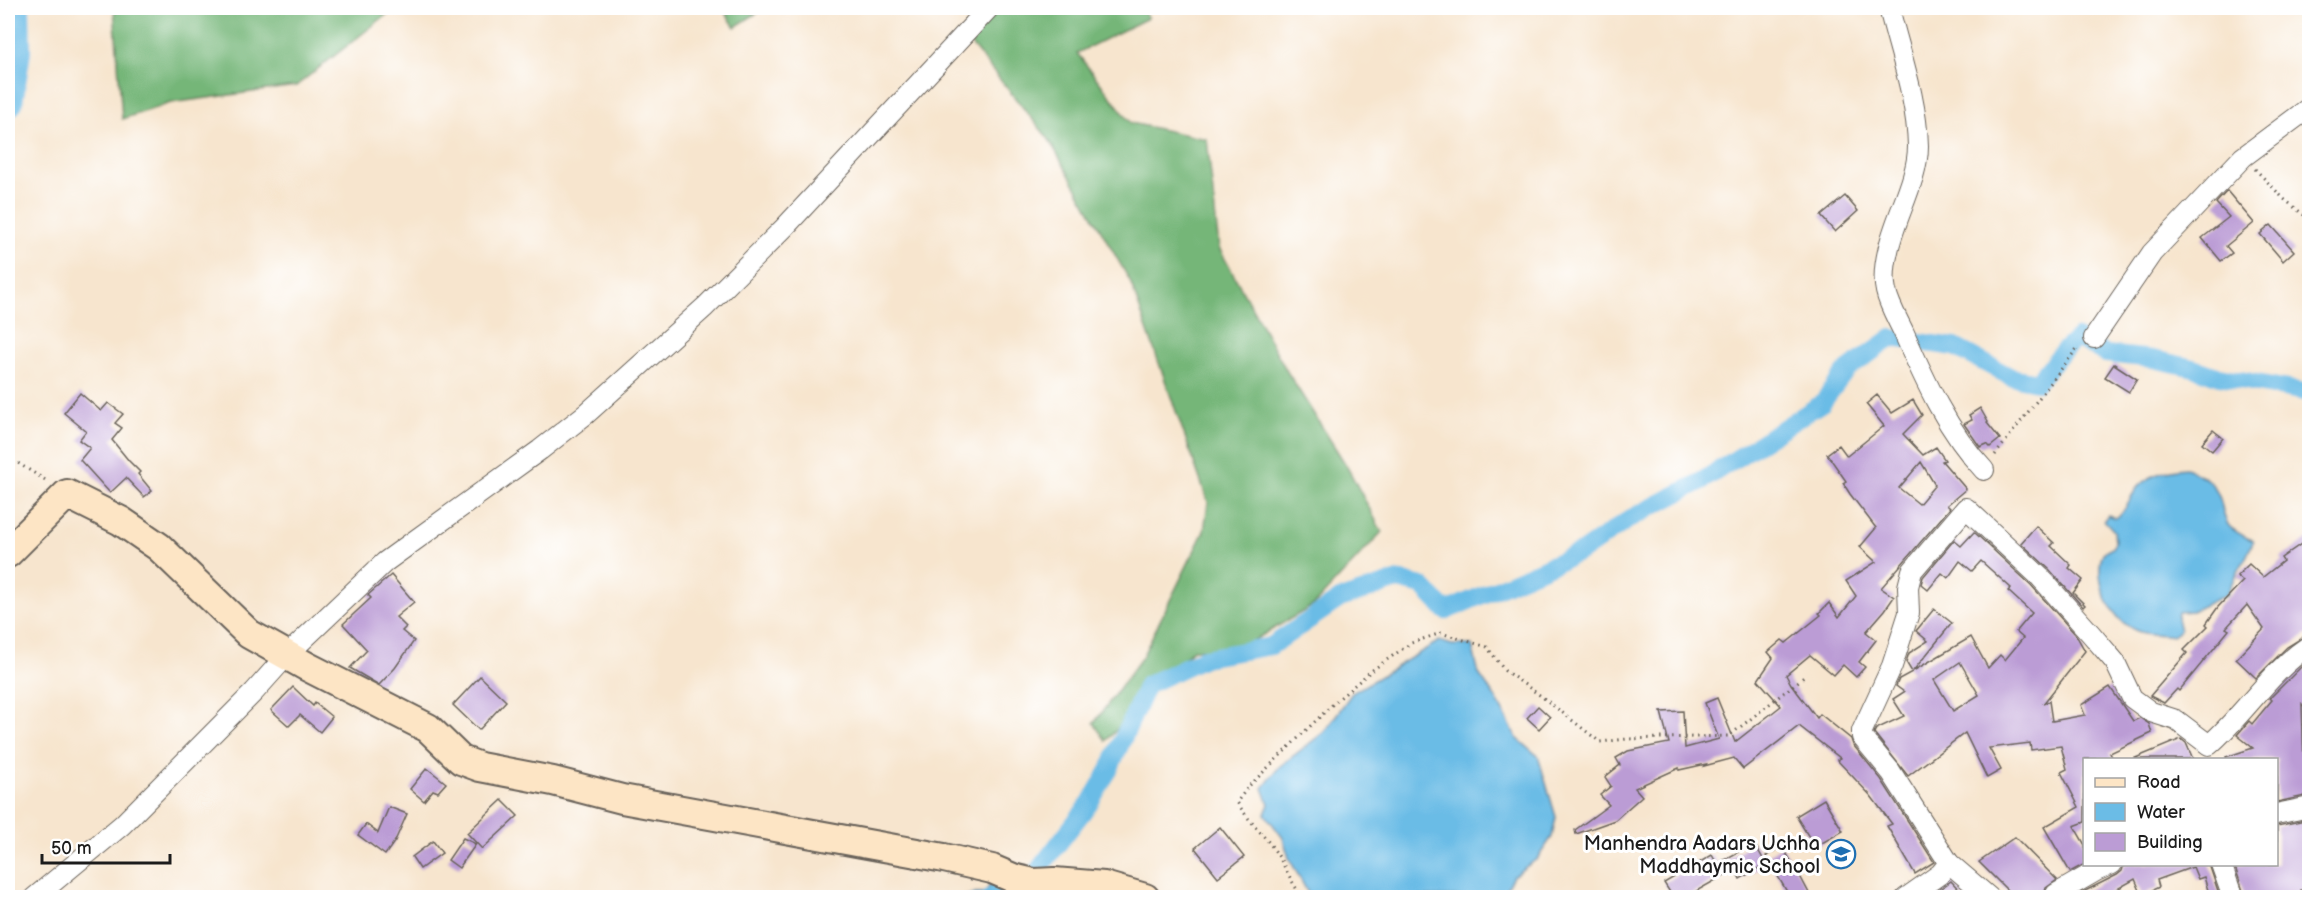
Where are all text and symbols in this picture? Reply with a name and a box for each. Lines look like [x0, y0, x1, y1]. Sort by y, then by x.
legend [2083, 758, 2278, 866]
text: Road [2137, 772, 2181, 793]
text: Water [2137, 802, 2185, 823]
scale bar [42, 827, 170, 865]
place label: Manhendra Aadars Uchha Maddhaymic School [1584, 832, 1820, 879]
text: Building [2137, 832, 2203, 853]
text: 50 m [51, 838, 92, 859]
school or university icon: Manhendra Aadars Uchha Maddhaymic School [1825, 838, 1857, 870]

